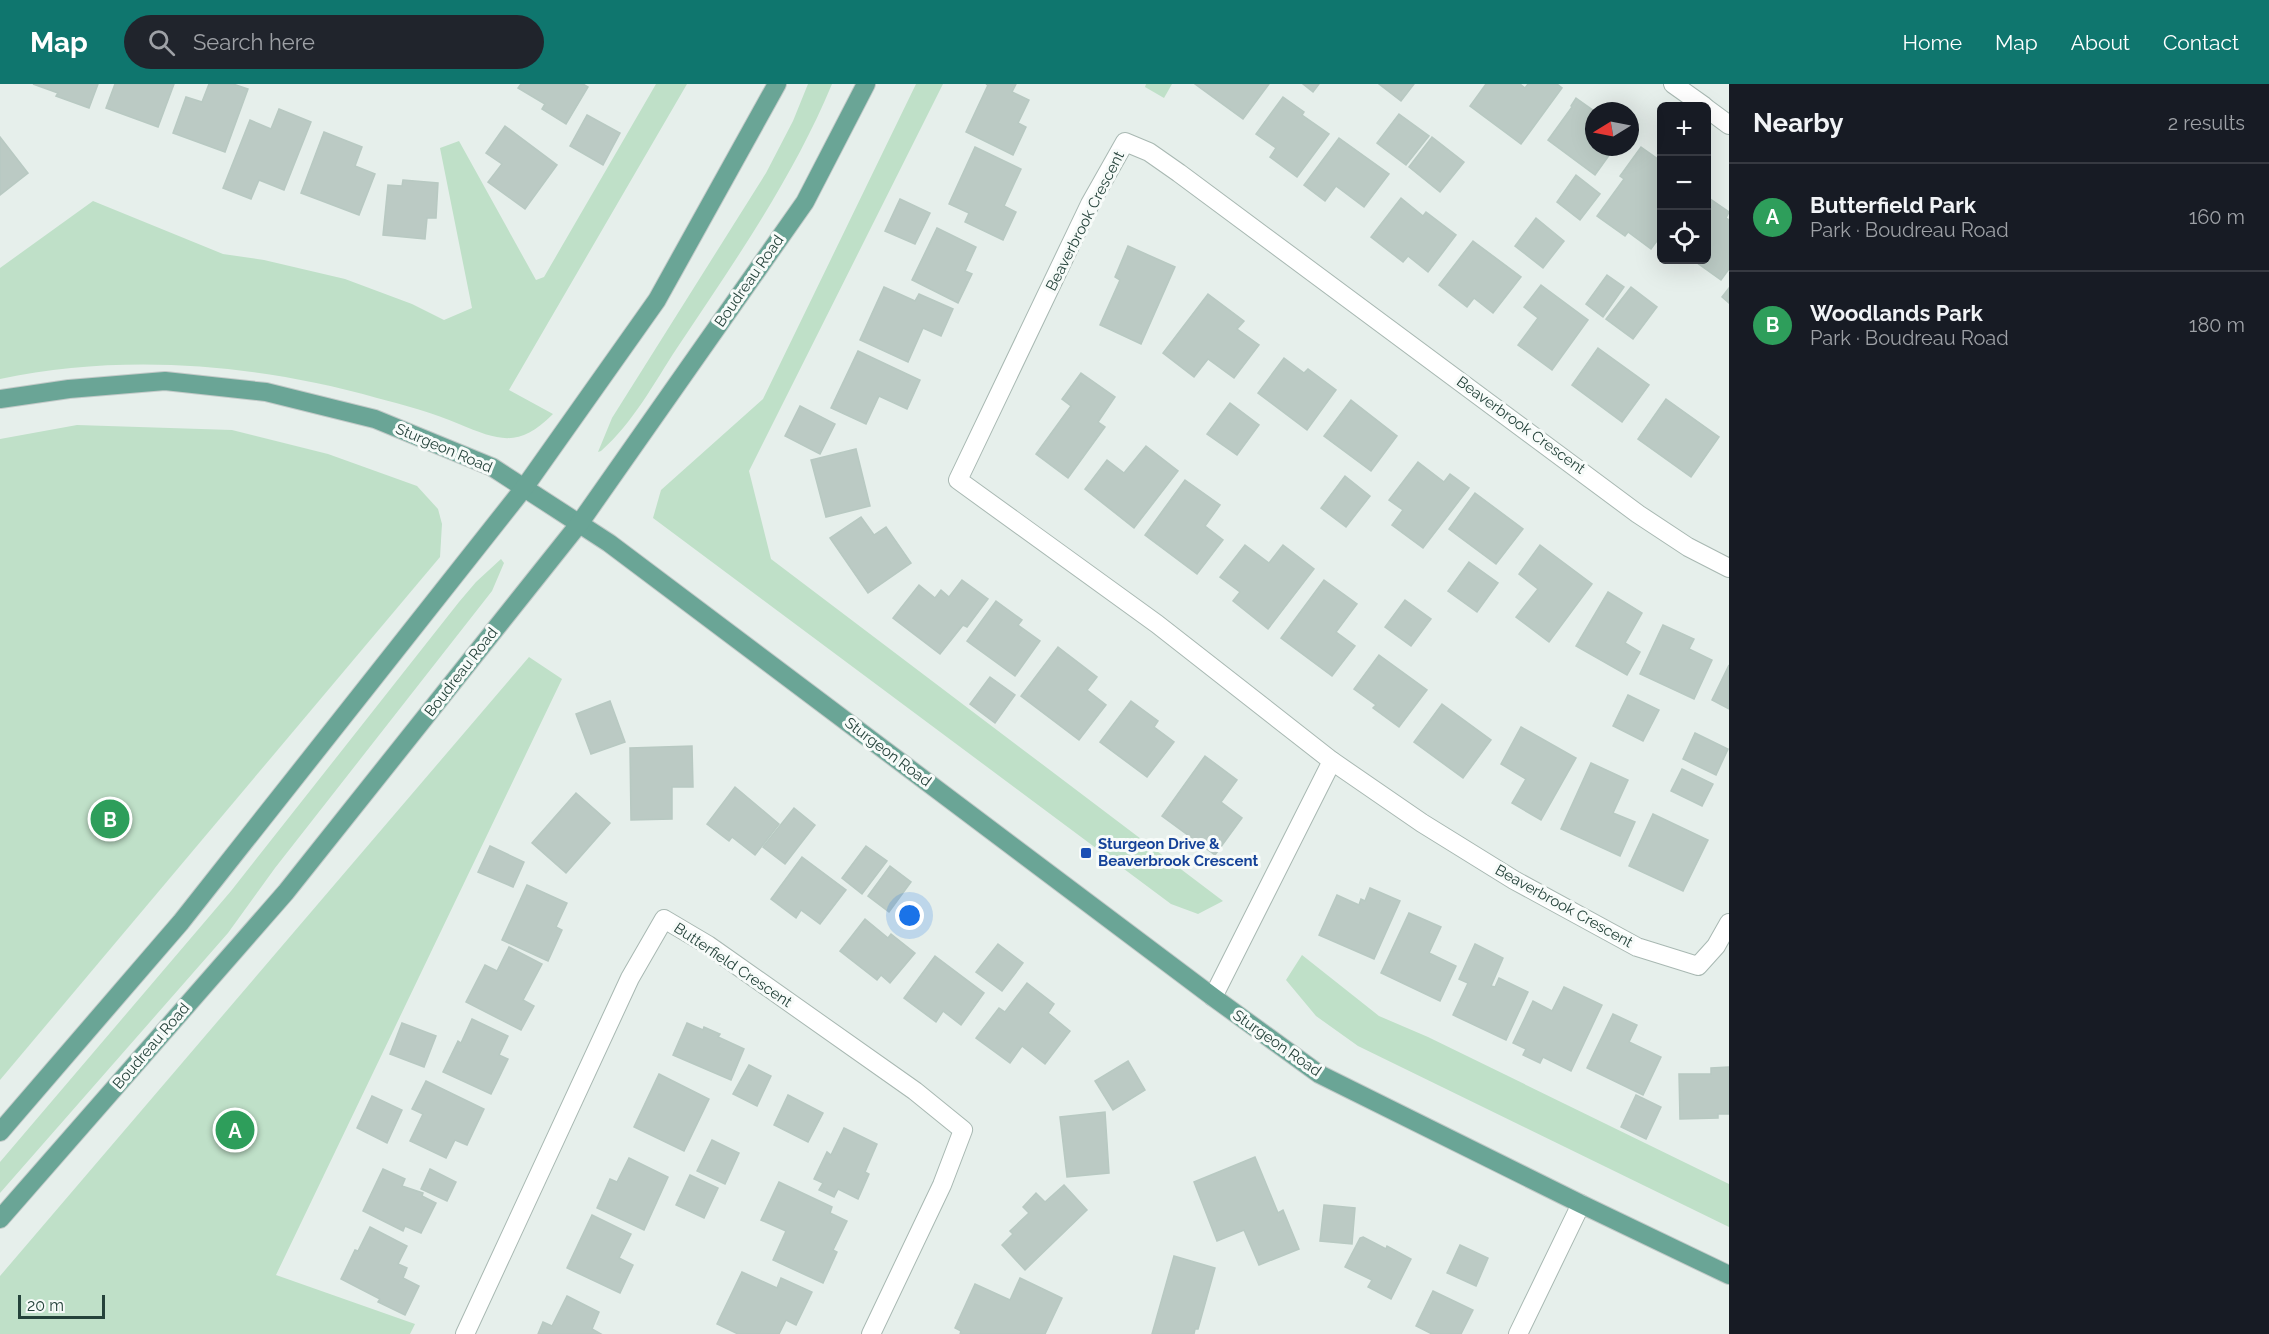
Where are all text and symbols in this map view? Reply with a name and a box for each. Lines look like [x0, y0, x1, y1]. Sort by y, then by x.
search box [124, 15, 544, 69]
text: Map [30, 26, 88, 59]
icon: search [145, 26, 178, 59]
text: Search here [193, 29, 315, 55]
text: Home [1903, 30, 1962, 55]
text: Map [1995, 30, 2038, 55]
text: About [2071, 30, 2130, 55]
text: Contact [2163, 30, 2239, 55]
north arrow [1585, 102, 1639, 156]
map controls [1657, 102, 1711, 264]
button: + [1657, 102, 1711, 156]
text: Nearby [1753, 108, 1843, 138]
text: 2 results [2168, 111, 2245, 135]
street label: Beaverbrook Crescent [1042, 148, 1128, 294]
button: − [1657, 156, 1711, 210]
text: Butterfield Park [1810, 192, 1976, 218]
text: A [1766, 205, 1779, 229]
text: 160 m [2189, 205, 2245, 229]
button: locate [1657, 210, 1711, 264]
text: Park · Boudreau Road [1810, 218, 2009, 242]
street label: Boudreau Road [711, 232, 787, 330]
text: Woodlands Park [1810, 300, 1983, 326]
text: B [1766, 313, 1779, 337]
text: 180 m [2189, 313, 2245, 337]
text: Park · Boudreau Road [1810, 326, 2009, 350]
street label: Beaverbrook Crescent [1453, 372, 1589, 478]
street label: Sturgeon Road [393, 419, 495, 477]
street label: Boudreau Road [421, 624, 501, 720]
street label: Sturgeon Road [841, 714, 935, 790]
pin: B [90, 796, 130, 842]
place label: Sturgeon Drive & Beaverbrook Crescent [1098, 835, 1258, 870]
marker: Sturgeon Drive & Beaverbrook Crescent [1079, 846, 1093, 860]
street label: Beaverbrook Crescent [1492, 861, 1636, 951]
your location [895, 901, 924, 930]
street label: Butterfield Crescent [671, 919, 795, 1011]
street label: Boudreau Road [109, 999, 193, 1093]
street label: Sturgeon Road [1229, 1006, 1325, 1080]
pin: A [216, 1108, 254, 1152]
scale bar [18, 1292, 105, 1320]
text: 20 m [27, 1296, 64, 1315]

